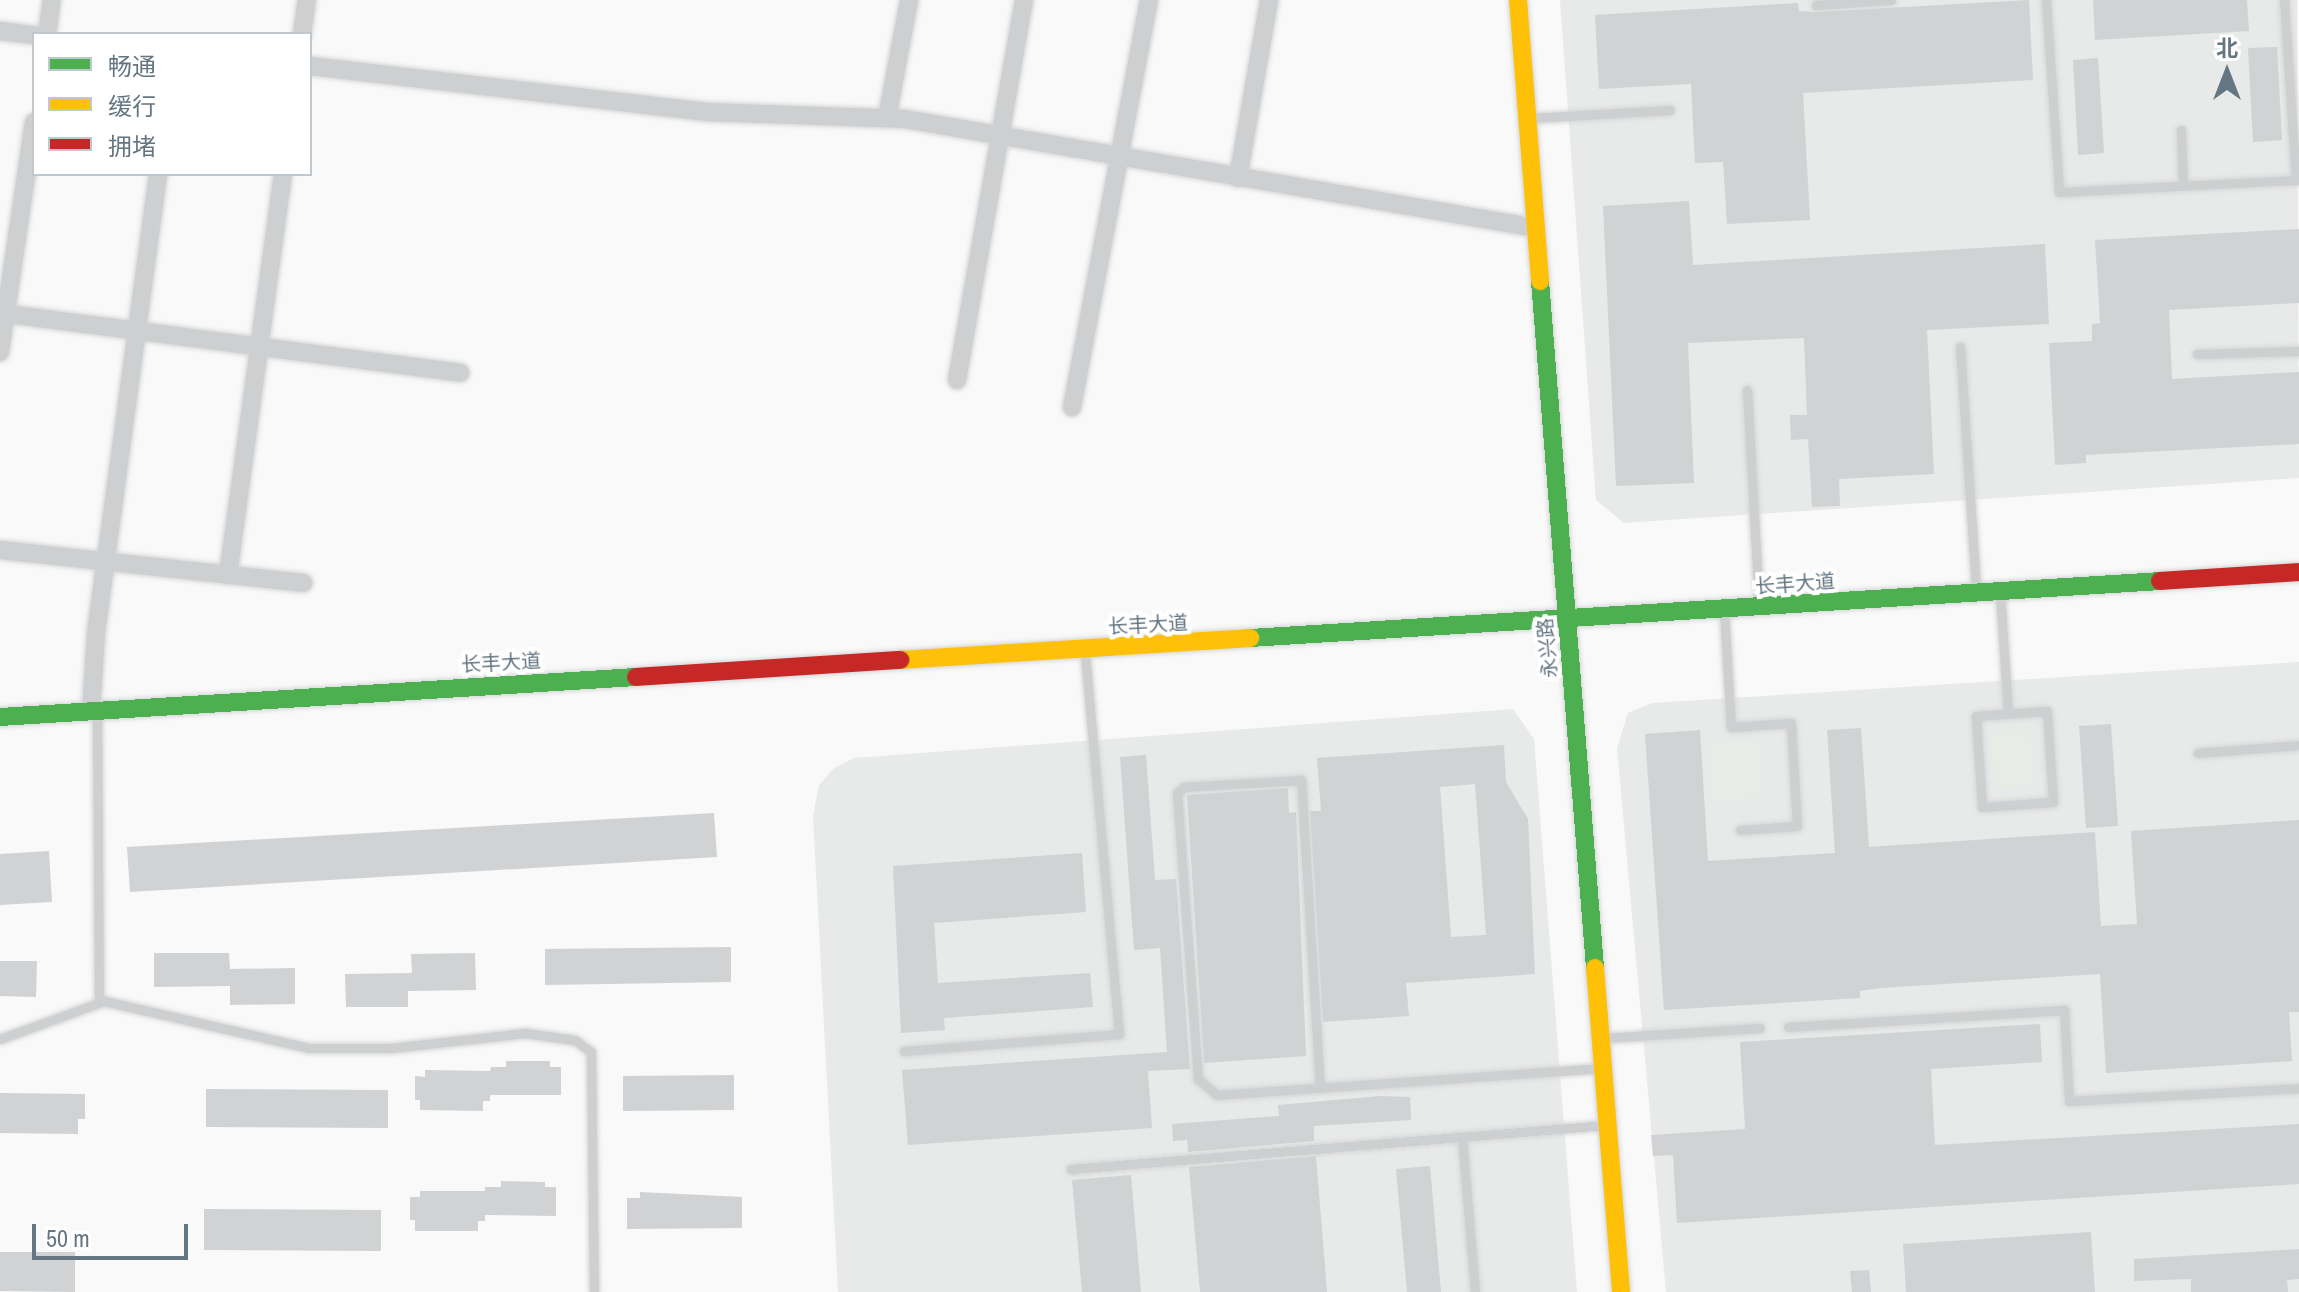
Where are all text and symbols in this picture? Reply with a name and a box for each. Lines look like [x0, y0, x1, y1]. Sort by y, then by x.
legend [32, 32, 312, 176]
north arrow [2187, 32, 2267, 112]
text: 北 [2216, 33, 2238, 63]
text: 畅通 [108, 50, 156, 82]
text: 缓行 [108, 90, 156, 122]
text: 拥堵 [108, 130, 156, 162]
street label: 长丰大道 [1754, 568, 1836, 598]
street label: 长丰大道 [1107, 610, 1189, 638]
street label: 永兴路 [1532, 617, 1562, 679]
street label: 长丰大道 [460, 648, 542, 676]
scale bar [36, 1208, 192, 1258]
text: 50 m [46, 1222, 90, 1254]

